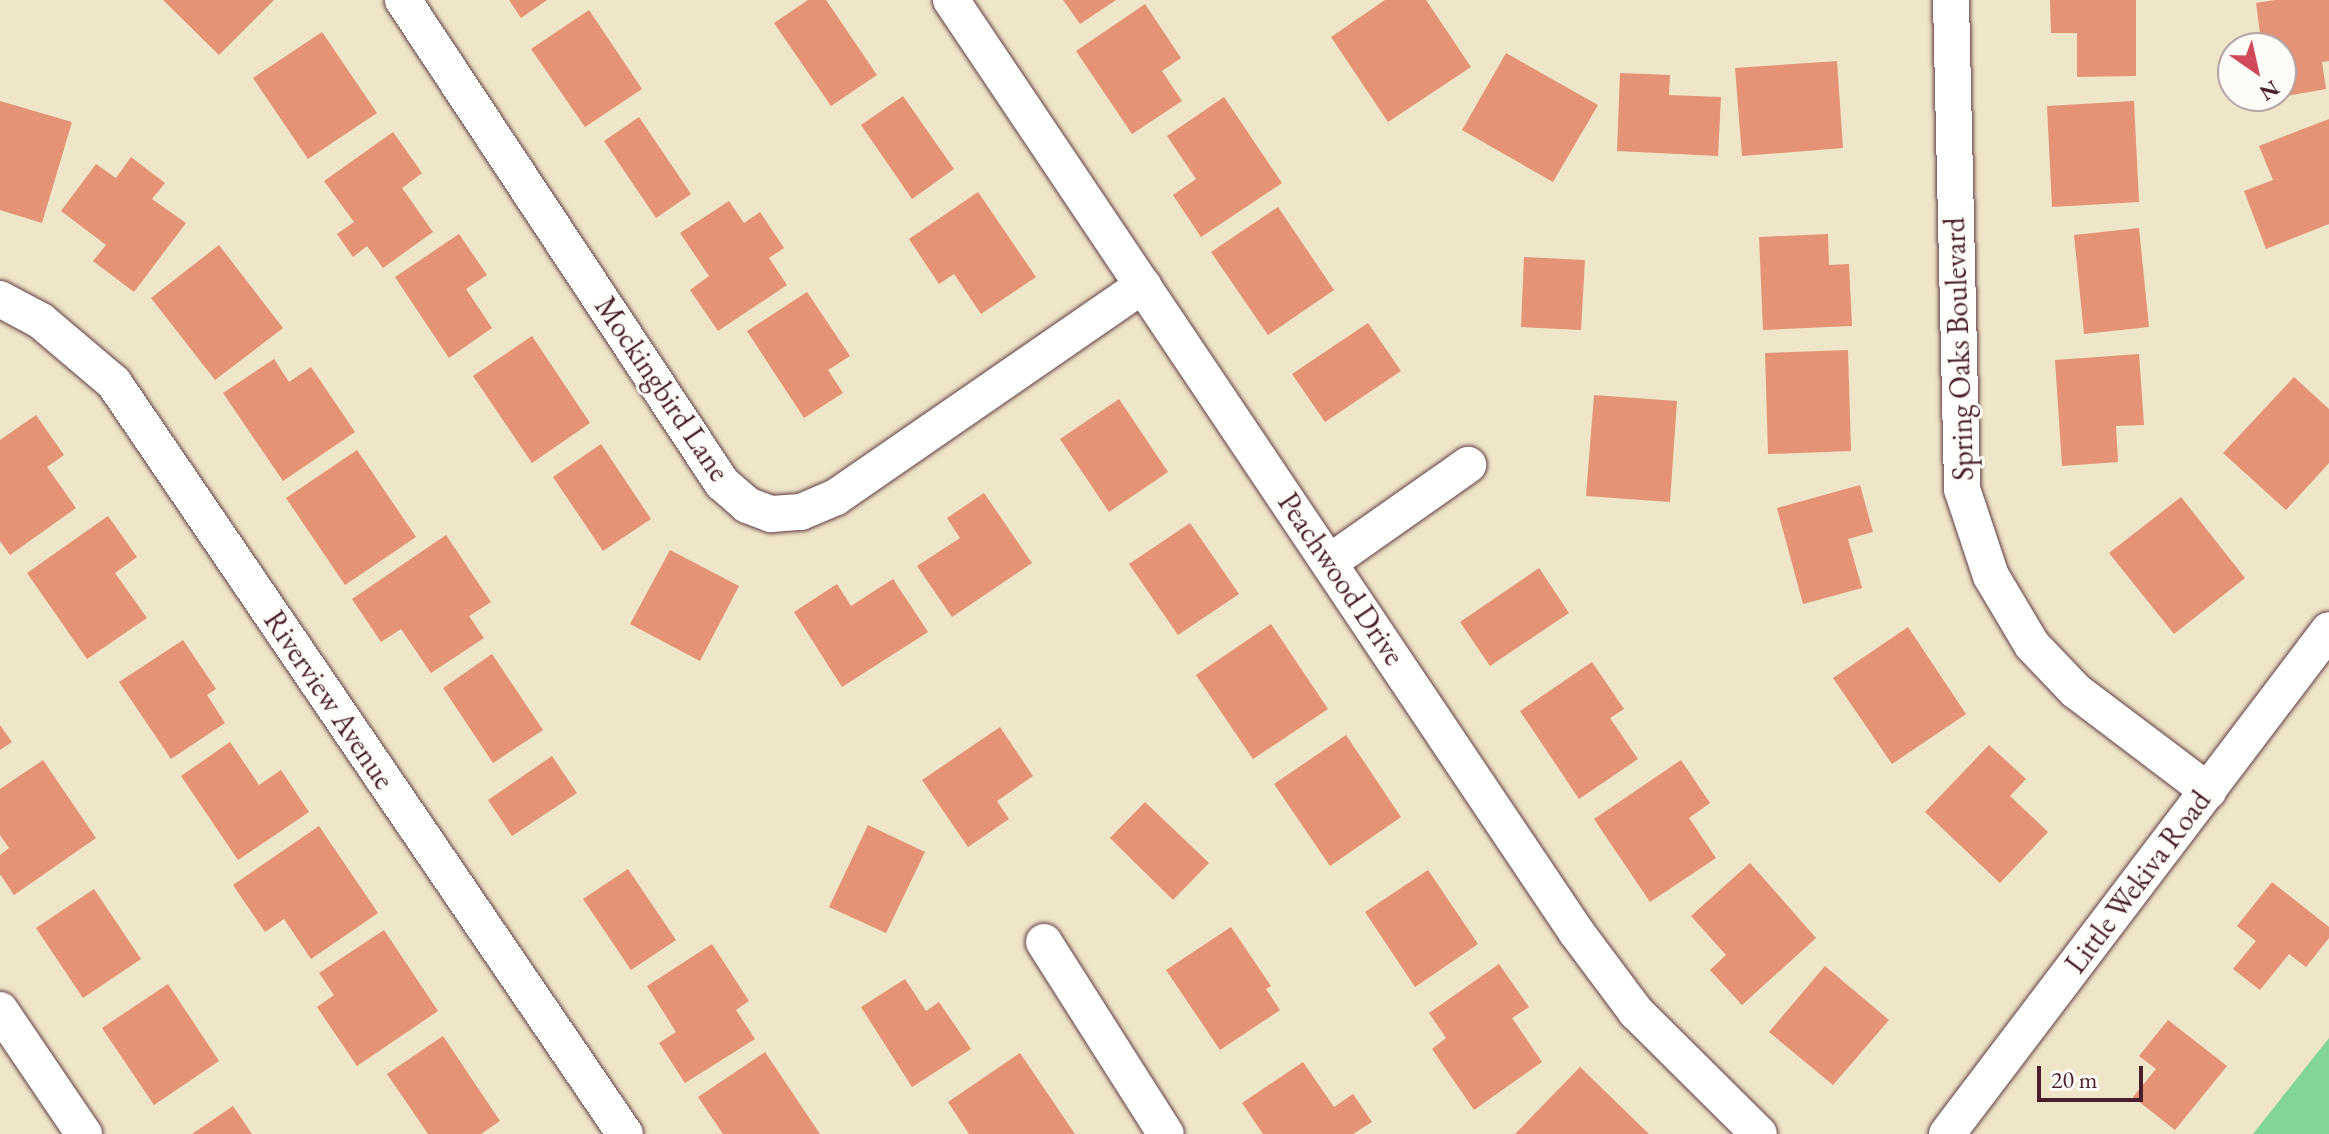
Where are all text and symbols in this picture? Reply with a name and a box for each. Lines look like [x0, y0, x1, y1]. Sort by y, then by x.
north arrow [2217, 32, 2297, 112]
text: N [2254, 74, 2285, 108]
street label: Spring Oaks Boulevard [1936, 217, 1982, 481]
street label: Mockingbird Lane [587, 290, 737, 488]
street label: Peachwood Drive [1270, 486, 1412, 672]
street label: Riverview Avenue [256, 604, 402, 796]
street label: Little Wekiva Road [2058, 783, 2218, 981]
scale bar [2041, 1050, 2147, 1100]
text: 20 m [2051, 1064, 2098, 1095]

